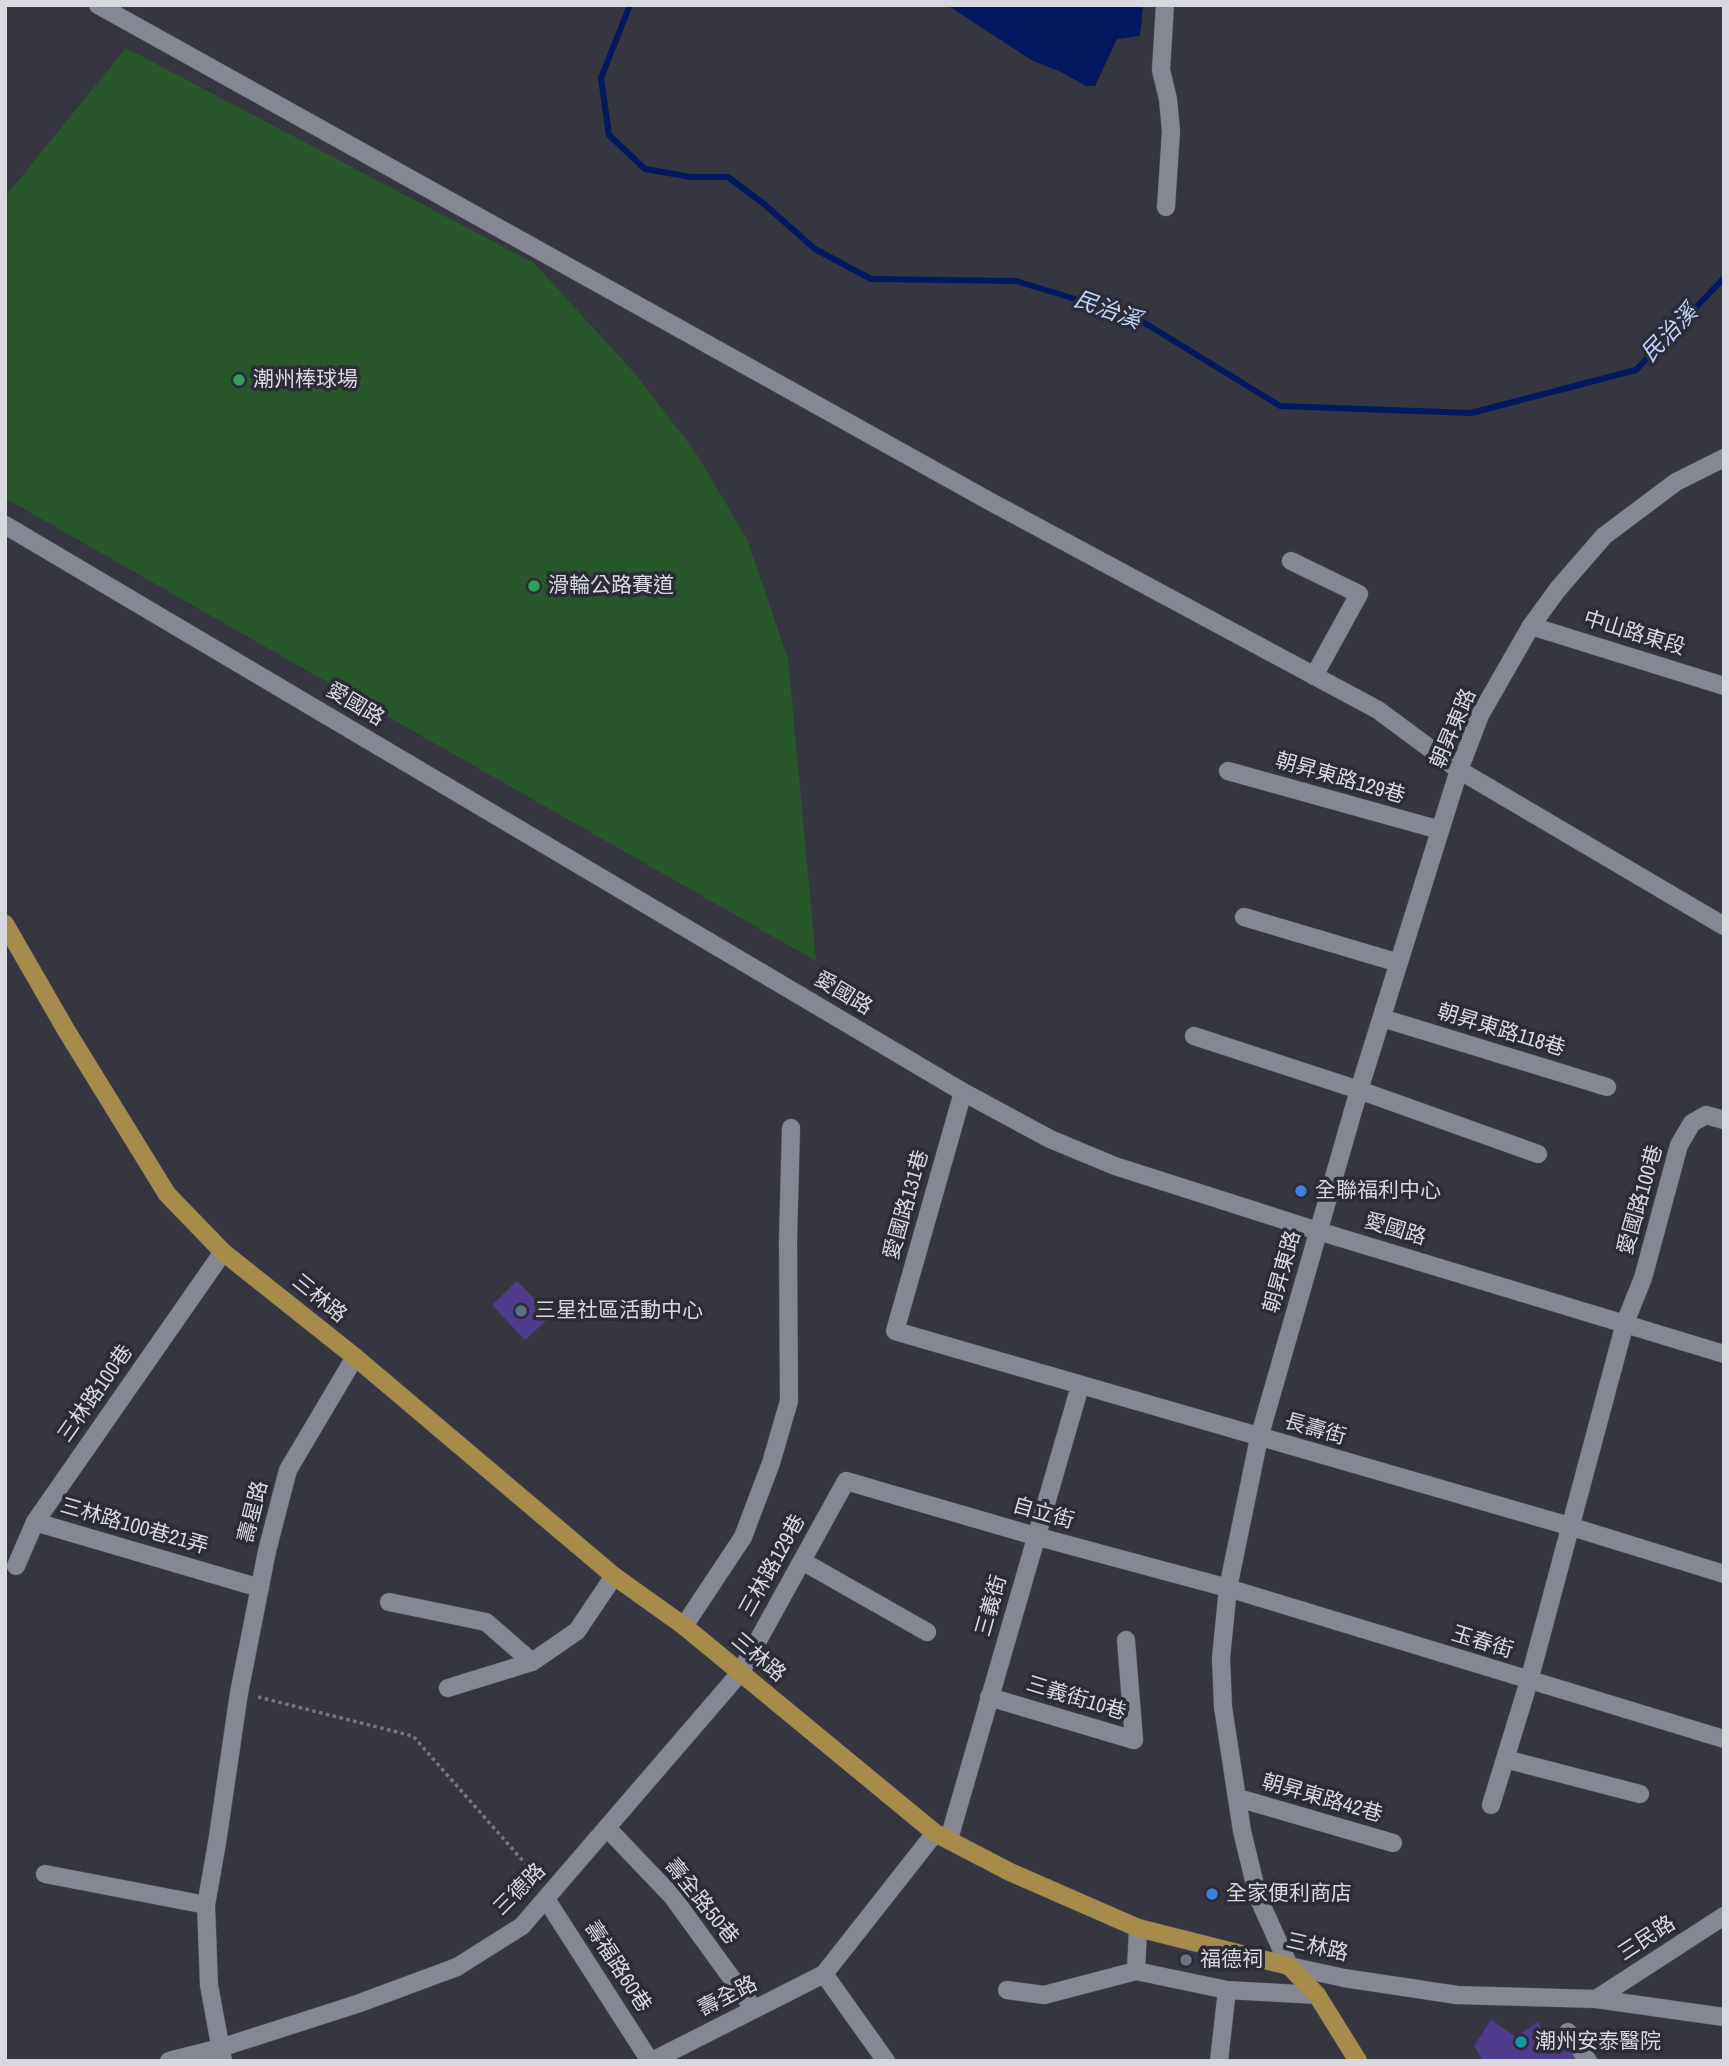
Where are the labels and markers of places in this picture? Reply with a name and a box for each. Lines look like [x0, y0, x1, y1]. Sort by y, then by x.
place label: 潮州棒球場 [253, 367, 358, 393]
marker: 潮州棒球場 [231, 372, 247, 388]
place label: 滑輪公路賽道 [548, 573, 674, 599]
marker: 滑輪公路賽道 [526, 578, 542, 594]
place label: 全聯福利中心 [1315, 1178, 1441, 1204]
marker: 全聯福利中心 [1293, 1183, 1309, 1199]
place label: 三星社區活動中心 [535, 1298, 703, 1324]
marker: 三星社區活動中心 [513, 1303, 529, 1319]
place label: 全家便利商店 [1226, 1881, 1352, 1907]
marker: 全家便利商店 [1204, 1886, 1220, 1902]
place label: 福德祠 [1200, 1947, 1263, 1973]
marker: 福德祠 [1178, 1952, 1194, 1968]
place label: 潮州安泰醫院 [1535, 2029, 1661, 2055]
marker: 潮州安泰醫院 [1513, 2034, 1529, 2050]

